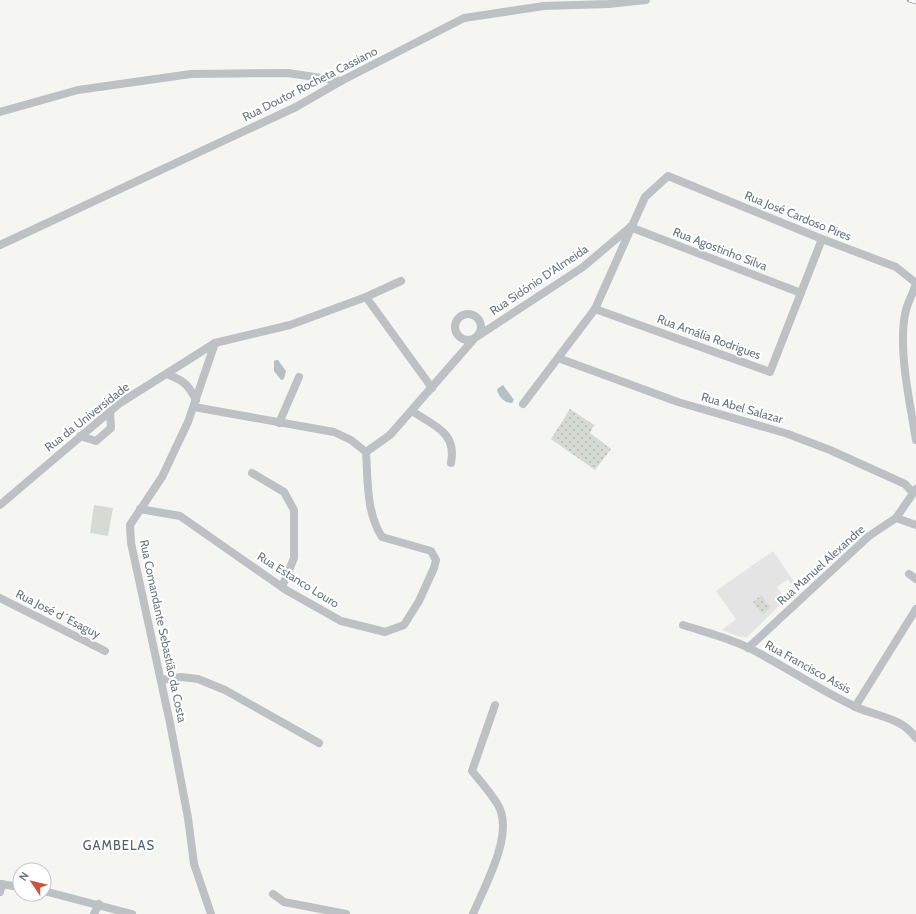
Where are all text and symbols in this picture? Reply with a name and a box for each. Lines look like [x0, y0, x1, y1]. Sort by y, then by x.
street label: Rua Doutor Rocheta Cassiano [240, 43, 380, 124]
street label: Rua José Cardoso Pires [743, 187, 854, 244]
street label: Rua Agostinho Silva [671, 224, 770, 273]
street label: Rua Sidónio D'Almeida [487, 241, 591, 318]
street label: Rua Amália Rodrigues [655, 311, 763, 362]
street label: Rua da Universidade [41, 379, 132, 454]
street label: Rua Abel Salazar [700, 389, 785, 426]
street label: Rua Manuel Alexandre [774, 521, 868, 608]
street label: Rua Comandante Sebastião da Costa [137, 538, 190, 724]
street label: Rua Estanco Louro [255, 548, 342, 611]
street label: Rua José d´Esaguy [13, 586, 103, 641]
street label: Rua Francisco Assis [763, 637, 854, 696]
district label: GAMBELAS [83, 837, 155, 853]
north arrow [12, 862, 52, 902]
text: N [16, 869, 32, 883]

